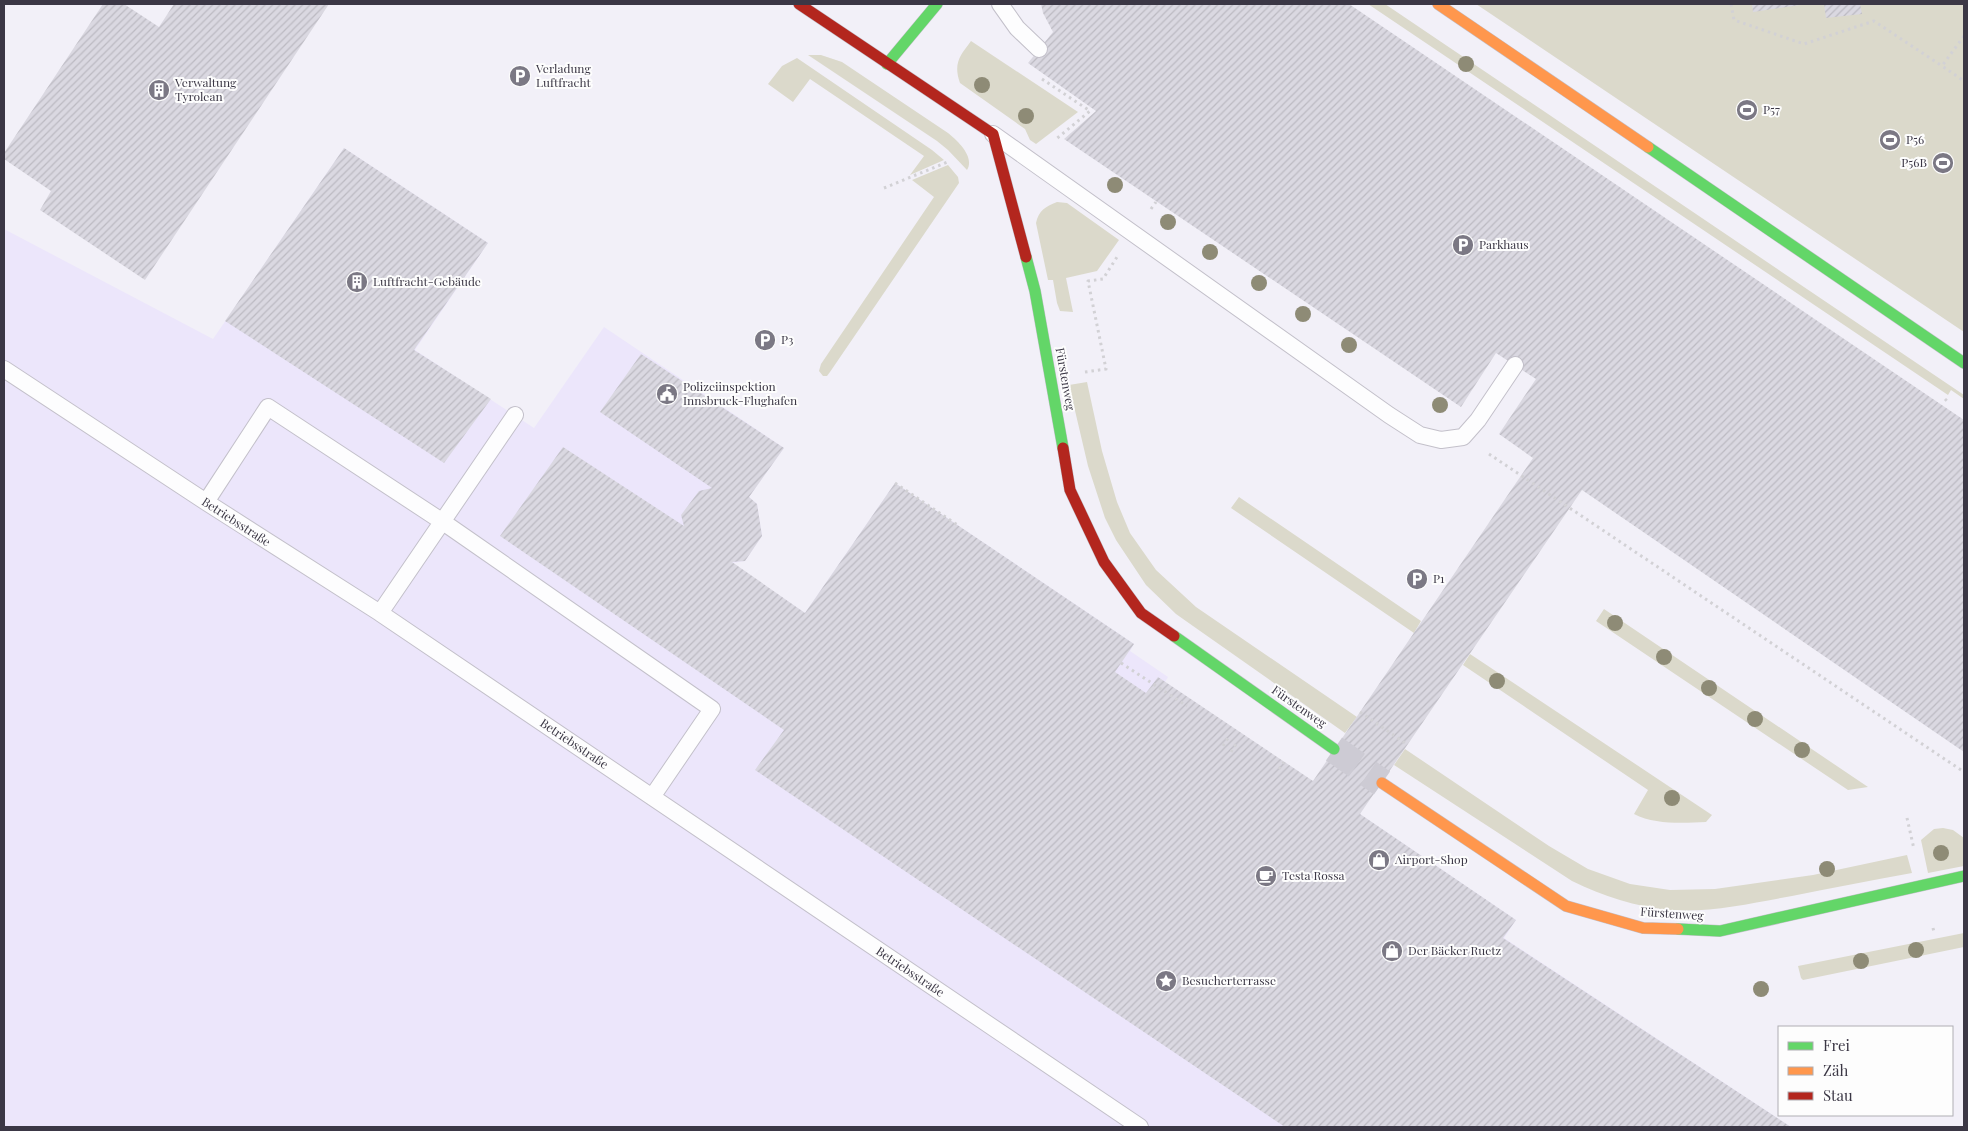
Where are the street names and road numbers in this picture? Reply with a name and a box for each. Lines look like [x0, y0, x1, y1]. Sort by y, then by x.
street label: Fürstenweg [1053, 346, 1079, 412]
street label: Betriebsstraße [199, 493, 274, 549]
street label: Fürstenweg [1269, 681, 1331, 731]
street label: Betriebsstraße [537, 714, 612, 772]
street label: Fürstenweg [1640, 903, 1705, 923]
street label: Betriebsstraße [873, 942, 948, 1000]

